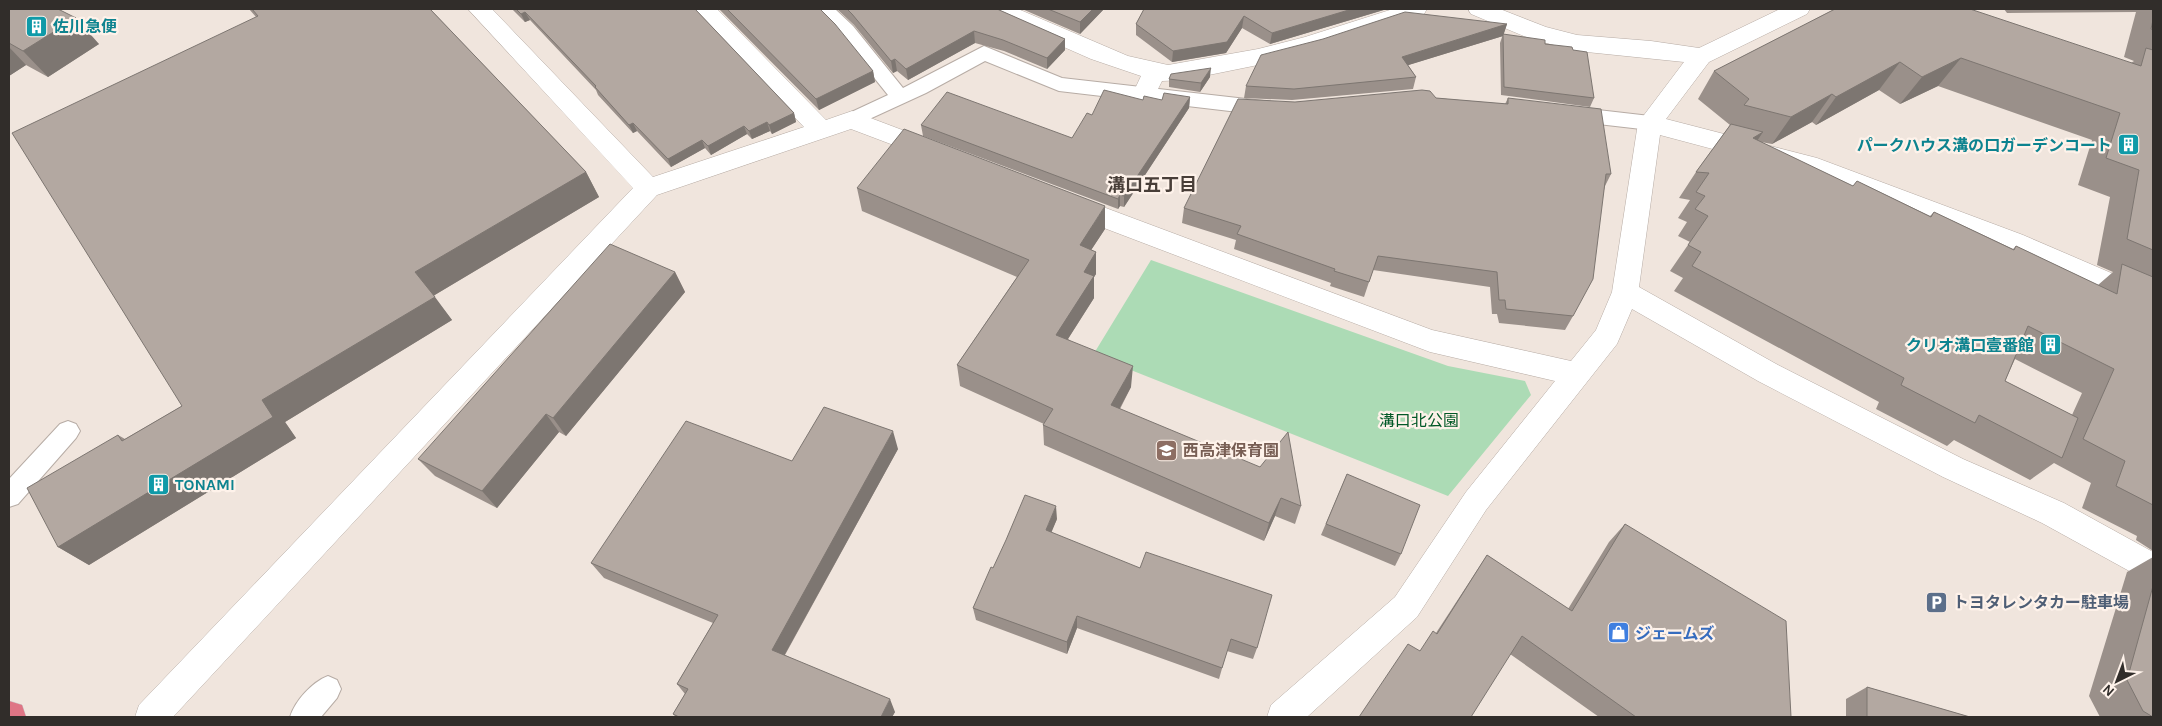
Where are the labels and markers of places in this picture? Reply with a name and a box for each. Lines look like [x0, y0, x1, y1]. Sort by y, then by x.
building icon: 佐川急便 [25, 14, 49, 38]
place label: 佐川急便 [52, 17, 117, 36]
building icon: パークハウス溝の口ガーデンコート [2116, 133, 2140, 157]
place label: パークハウス溝の口ガーデンコート [1857, 136, 2112, 155]
building icon: クリオ溝口壹番館 [2038, 333, 2062, 357]
place label: クリオ溝口壹番館 [1906, 336, 2034, 355]
school or university icon: 西高津保育園 [1155, 438, 1179, 462]
place label: 西高津保育園 [1183, 441, 1279, 460]
building icon: TONAMI [147, 472, 171, 496]
place label: TONAMI [175, 475, 235, 494]
parking icon: トヨタレンタカー駐車場 [1925, 590, 1949, 614]
place label: トヨタレンタカー駐車場 [1953, 593, 2129, 612]
shop icon: ジェームズ [1607, 621, 1631, 645]
place label: ジェームズ [1635, 624, 1715, 643]

